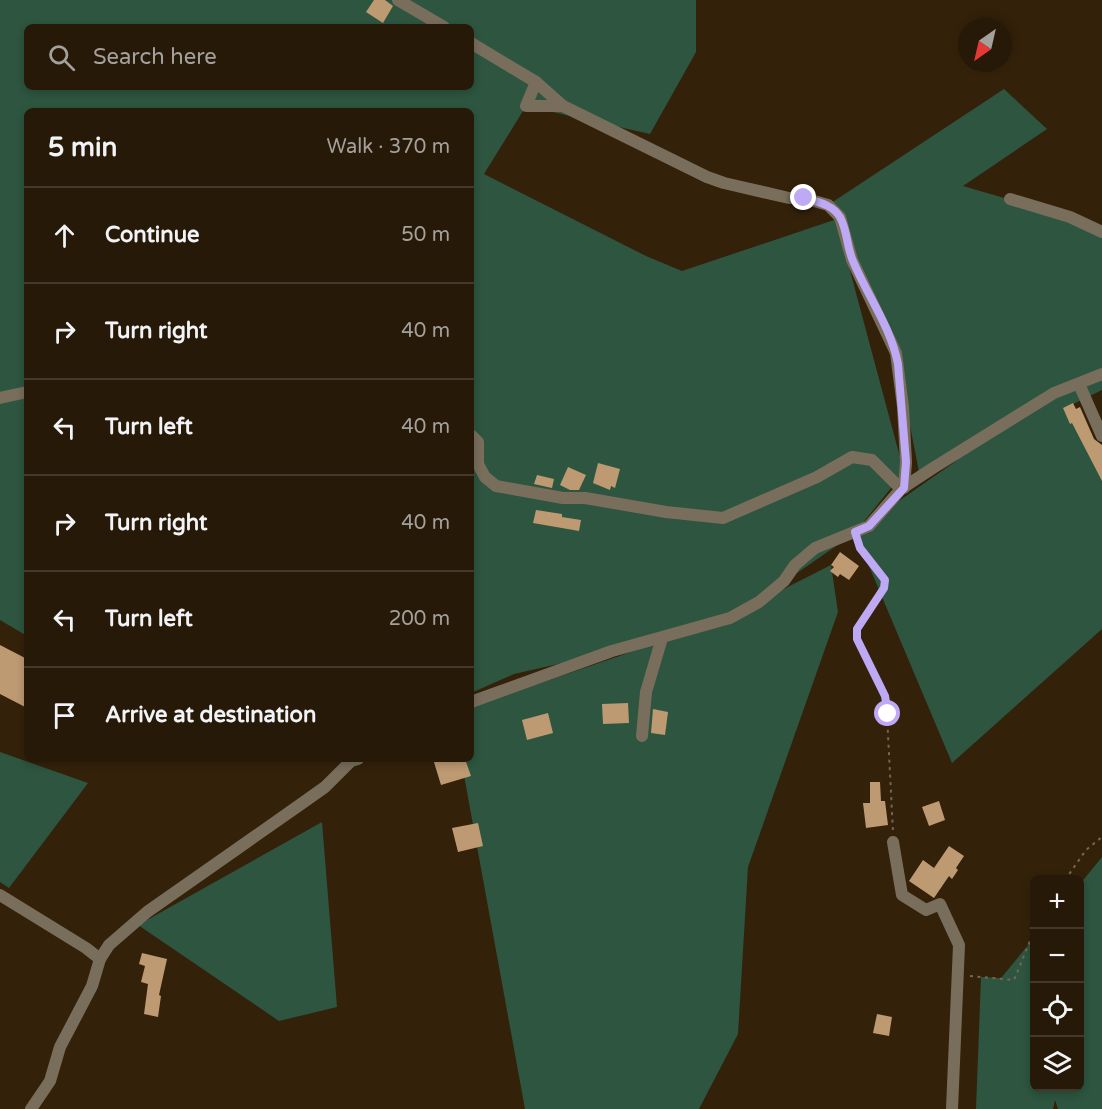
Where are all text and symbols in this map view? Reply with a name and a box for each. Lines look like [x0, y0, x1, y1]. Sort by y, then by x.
north arrow [958, 18, 1012, 72]
search box [24, 24, 474, 90]
icon: search [45, 41, 78, 74]
text: Search here [93, 44, 217, 70]
text: 5 min [48, 132, 117, 163]
text: Walk · 370 m [327, 135, 450, 159]
route end [790, 184, 816, 210]
icon: ahead [48, 219, 81, 252]
text: Continue [105, 222, 200, 248]
text: 50 m [401, 223, 450, 247]
icon: right [48, 315, 81, 348]
text: Turn right [105, 318, 207, 344]
text: 40 m [401, 319, 450, 343]
icon: left [48, 411, 81, 444]
text: Turn left [105, 414, 193, 440]
text: 40 m [401, 415, 450, 439]
icon: right [48, 507, 81, 540]
text: Turn right [105, 510, 207, 536]
text: 40 m [401, 511, 450, 535]
icon: left [48, 603, 81, 636]
text: Turn left [105, 606, 193, 632]
text: 200 m [389, 607, 450, 631]
icon: arrive [48, 699, 81, 732]
route start [874, 700, 900, 726]
text: Arrive at destination [105, 702, 316, 728]
map controls [1030, 875, 1084, 1091]
button: + [1030, 875, 1084, 929]
button: − [1030, 929, 1084, 983]
button: locate [1030, 983, 1084, 1037]
button: layers [1030, 1037, 1084, 1091]

